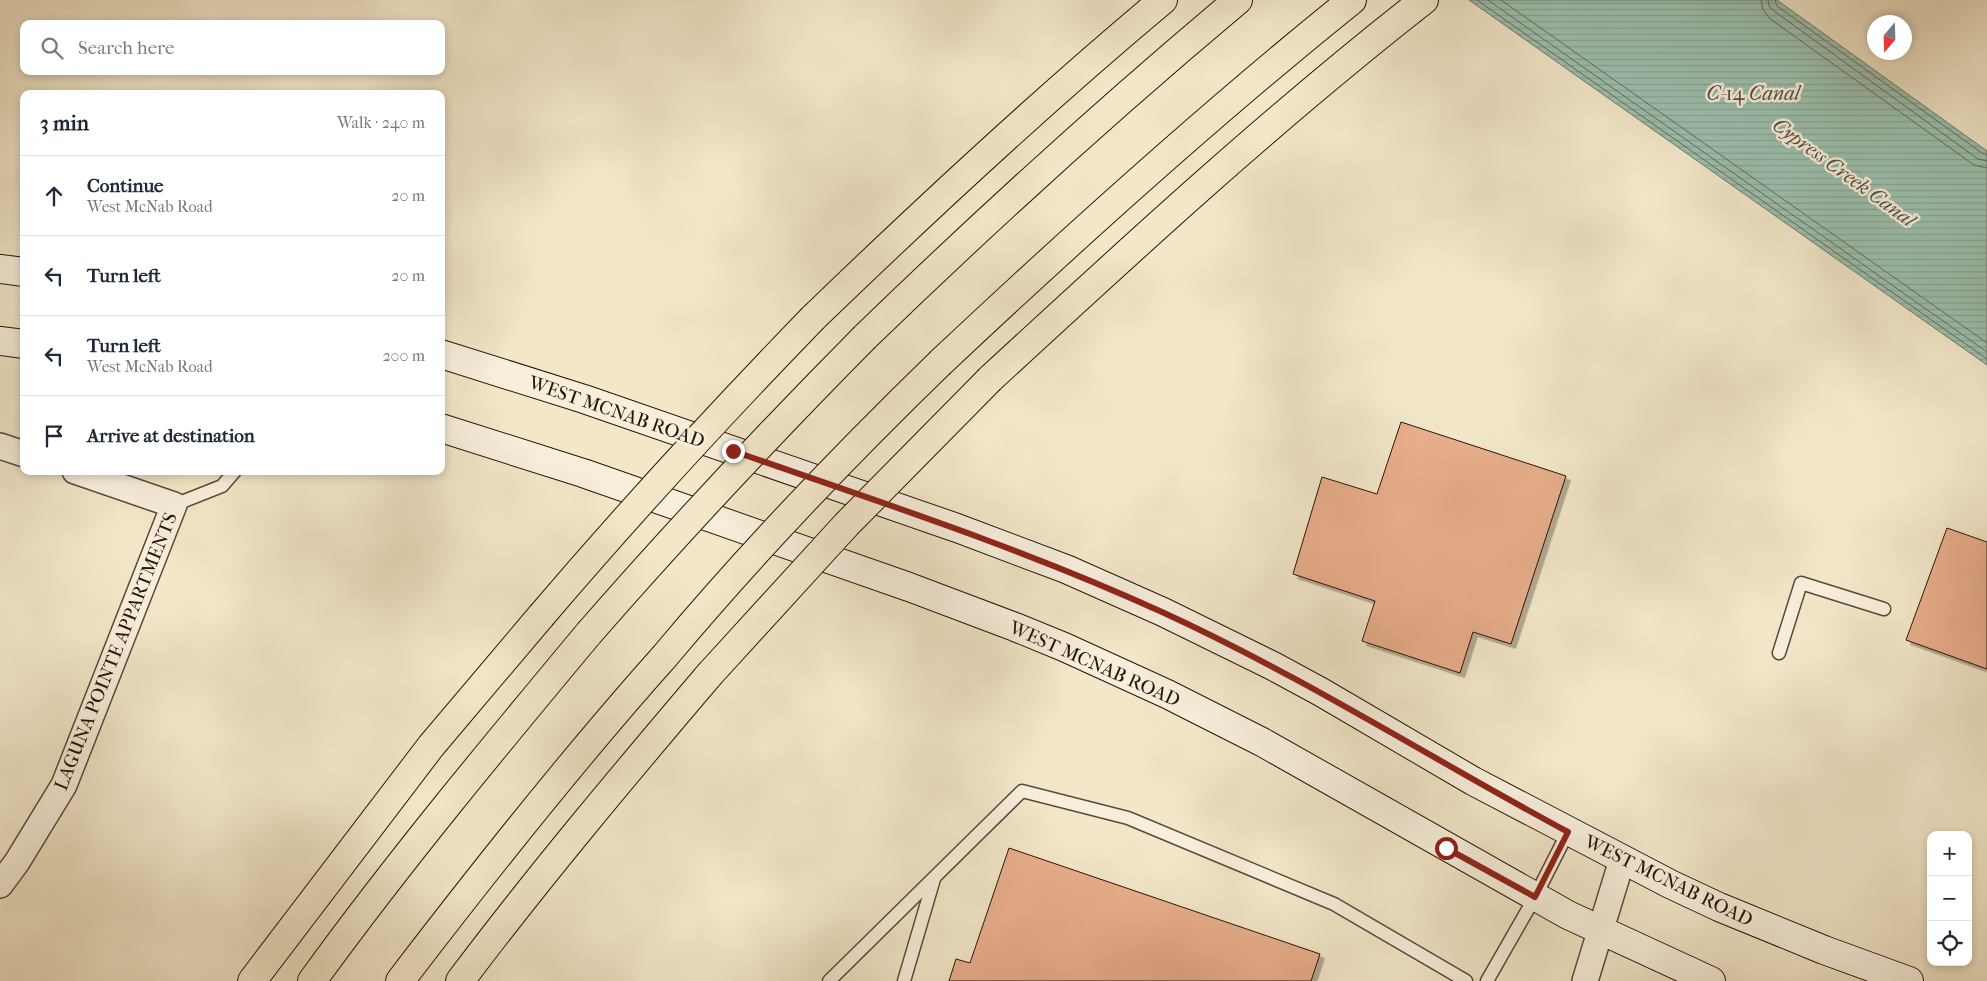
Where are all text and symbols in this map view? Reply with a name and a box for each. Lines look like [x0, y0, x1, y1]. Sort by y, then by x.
north arrow [1867, 15, 1912, 60]
search box [20, 20, 445, 75]
icon: search [38, 34, 66, 62]
text: Search here [78, 37, 174, 59]
water label: C-14 Canal [1706, 82, 1802, 106]
text: 3 min [40, 111, 89, 135]
text: Walk · 240 m [337, 113, 425, 132]
water label: Cypress Creek Canal [1768, 113, 1921, 233]
text: Continue [87, 175, 163, 197]
icon: ahead [40, 182, 68, 210]
text: 20 m [391, 186, 425, 205]
text: West McNab Road [87, 197, 213, 216]
icon: left [40, 262, 68, 290]
text: Turn left [87, 265, 161, 287]
text: 20 m [391, 266, 425, 285]
text: Turn left [87, 335, 161, 357]
icon: left [40, 342, 68, 370]
text: 200 m [382, 346, 425, 365]
text: West McNab Road [87, 357, 213, 376]
street label: WEST MCNAB ROAD [525, 371, 707, 452]
icon: arrive [40, 422, 68, 450]
text: Arrive at destination [87, 425, 255, 447]
route end [722, 440, 745, 463]
street label: LAGUNA POINTE APPARTMENTS [50, 509, 182, 794]
street label: WEST MCNAB ROAD [1005, 616, 1183, 711]
street label: WEST MCNAB ROAD [1580, 830, 1756, 931]
map controls [1927, 831, 1972, 966]
button: + [1927, 831, 1972, 876]
route start [1435, 837, 1458, 860]
button: − [1927, 876, 1972, 921]
button: locate [1927, 921, 1972, 966]

